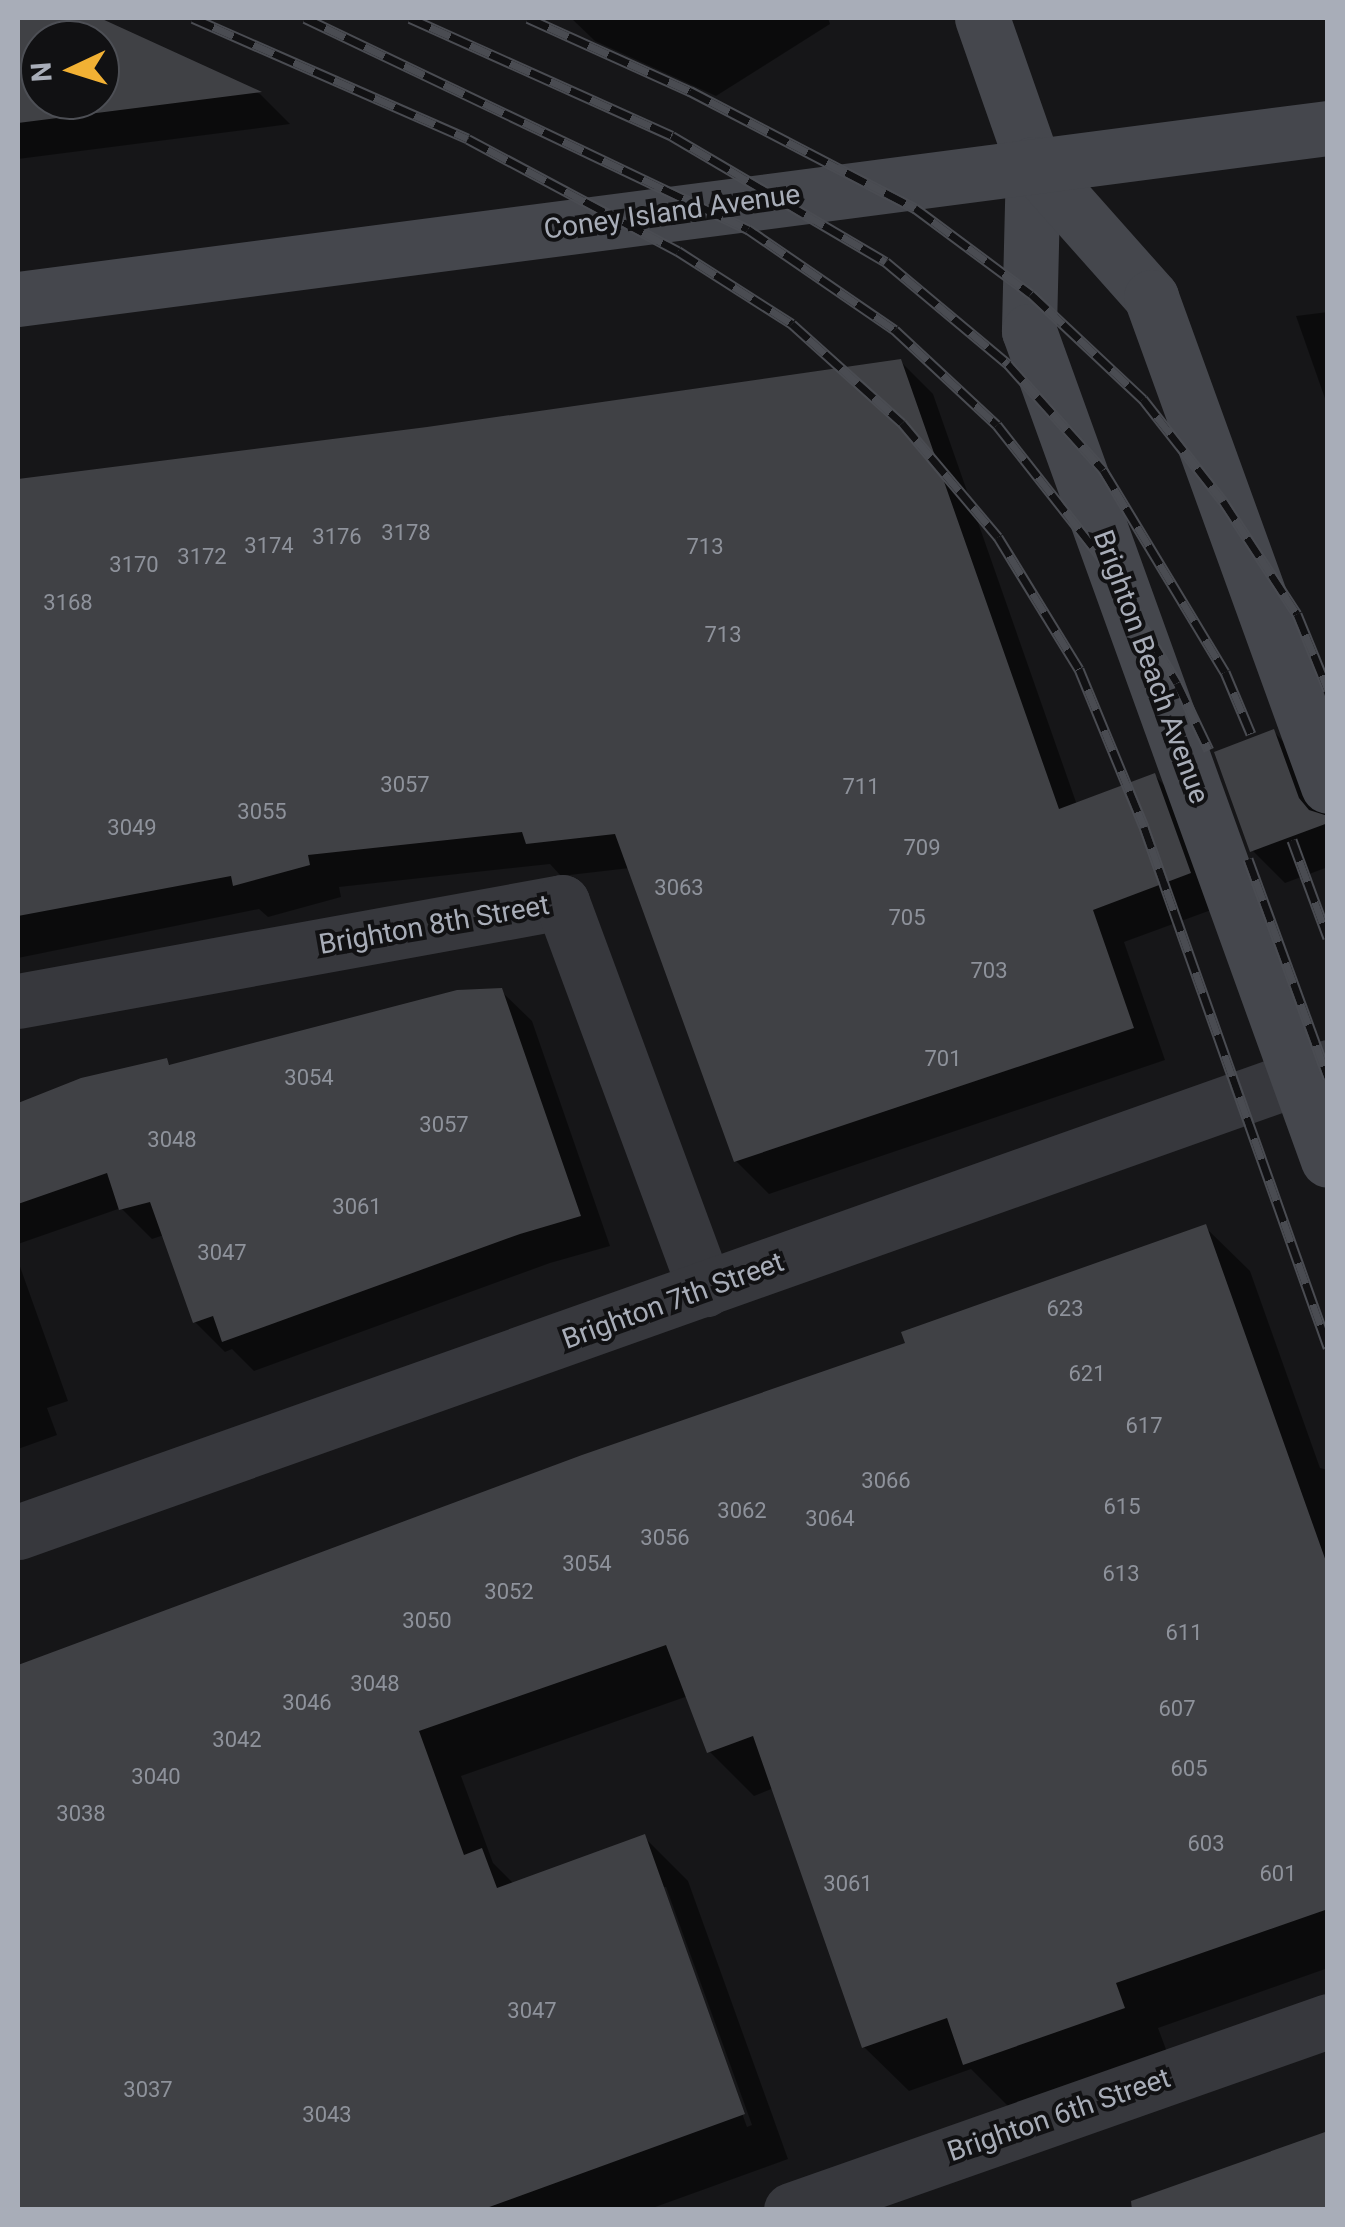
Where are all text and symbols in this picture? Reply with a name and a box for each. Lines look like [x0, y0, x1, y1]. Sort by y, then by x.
north arrow [20, 20, 120, 120]
text: N [24, 61, 59, 83]
street label: Coney Island Avenue [542, 177, 802, 247]
house number: 3178 [381, 520, 431, 546]
house number: 3176 [312, 524, 362, 550]
street label: Brighton Beach Avenue [1086, 526, 1216, 808]
house number: 3174 [244, 533, 294, 559]
house number: 713 [686, 534, 724, 560]
house number: 3172 [177, 544, 227, 570]
house number: 3170 [109, 552, 159, 578]
house number: 3168 [43, 590, 93, 616]
house number: 713 [704, 622, 742, 648]
house number: 3057 [380, 772, 430, 798]
house number: 711 [842, 774, 880, 800]
house number: 3055 [237, 799, 287, 825]
house number: 3049 [107, 815, 157, 841]
house number: 709 [903, 835, 941, 861]
house number: 3063 [654, 875, 704, 901]
street label: Brighton 8th Street [316, 888, 552, 962]
house number: 705 [888, 905, 926, 931]
house number: 703 [970, 958, 1008, 984]
house number: 701 [924, 1046, 962, 1072]
house number: 3054 [284, 1065, 334, 1091]
house number: 3057 [419, 1112, 469, 1138]
house number: 3048 [147, 1127, 197, 1153]
house number: 3061 [332, 1194, 382, 1220]
house number: 3047 [197, 1240, 247, 1266]
street label: Brighton 7th Street [558, 1245, 788, 1357]
house number: 623 [1046, 1296, 1084, 1322]
house number: 621 [1068, 1361, 1106, 1387]
house number: 617 [1125, 1413, 1163, 1439]
house number: 3066 [861, 1468, 911, 1494]
house number: 615 [1103, 1494, 1141, 1520]
house number: 3062 [717, 1498, 767, 1524]
house number: 3064 [805, 1506, 855, 1532]
house number: 3056 [640, 1525, 690, 1551]
house number: 3054 [562, 1551, 612, 1577]
house number: 613 [1102, 1561, 1140, 1587]
house number: 3052 [484, 1579, 534, 1605]
house number: 3050 [402, 1608, 452, 1634]
house number: 611 [1165, 1620, 1203, 1646]
house number: 3048 [350, 1671, 400, 1697]
house number: 3046 [282, 1690, 332, 1716]
house number: 607 [1158, 1696, 1196, 1722]
house number: 3042 [212, 1727, 262, 1753]
house number: 605 [1170, 1756, 1208, 1782]
house number: 3040 [131, 1764, 181, 1790]
house number: 3038 [56, 1801, 106, 1827]
house number: 603 [1187, 1831, 1225, 1857]
house number: 601 [1259, 1861, 1297, 1887]
house number: 3061 [823, 1871, 873, 1897]
house number: 3047 [507, 1998, 557, 2024]
street label: Brighton 6th Street [943, 2061, 1175, 2169]
house number: 3037 [123, 2077, 173, 2103]
house number: 3043 [302, 2102, 352, 2128]

